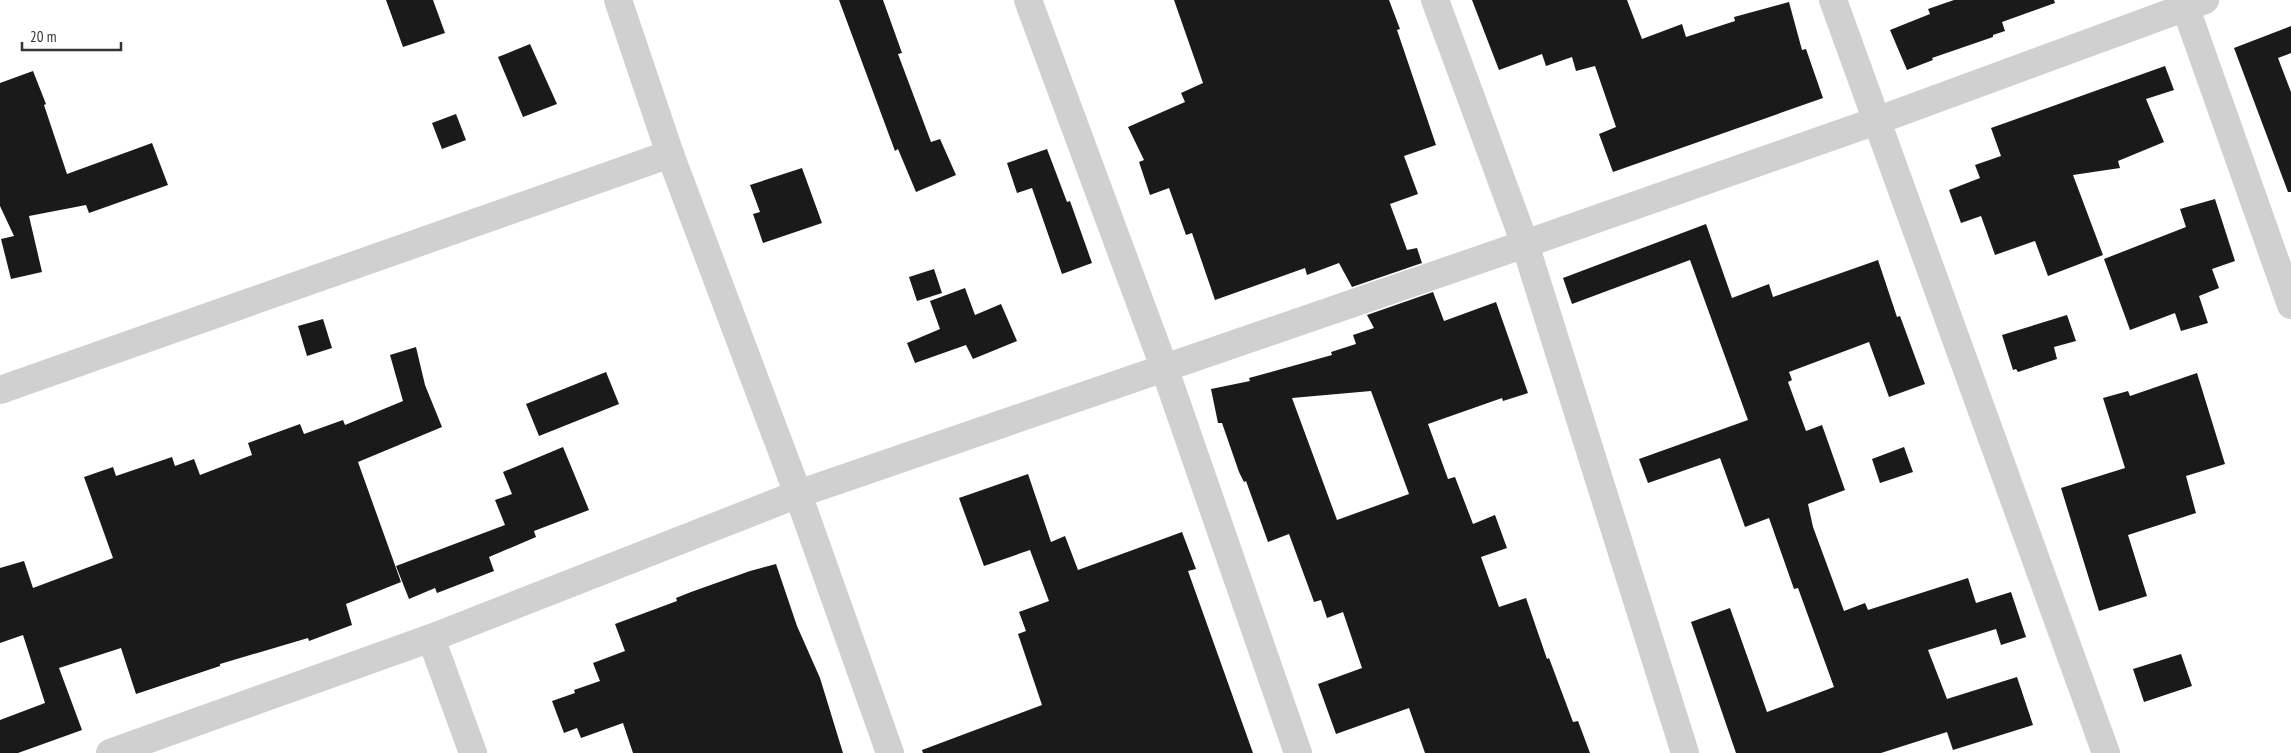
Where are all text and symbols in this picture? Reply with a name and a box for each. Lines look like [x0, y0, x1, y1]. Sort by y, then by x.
scale bar [22, 20, 121, 52]
text: 20 m [30, 27, 56, 46]

